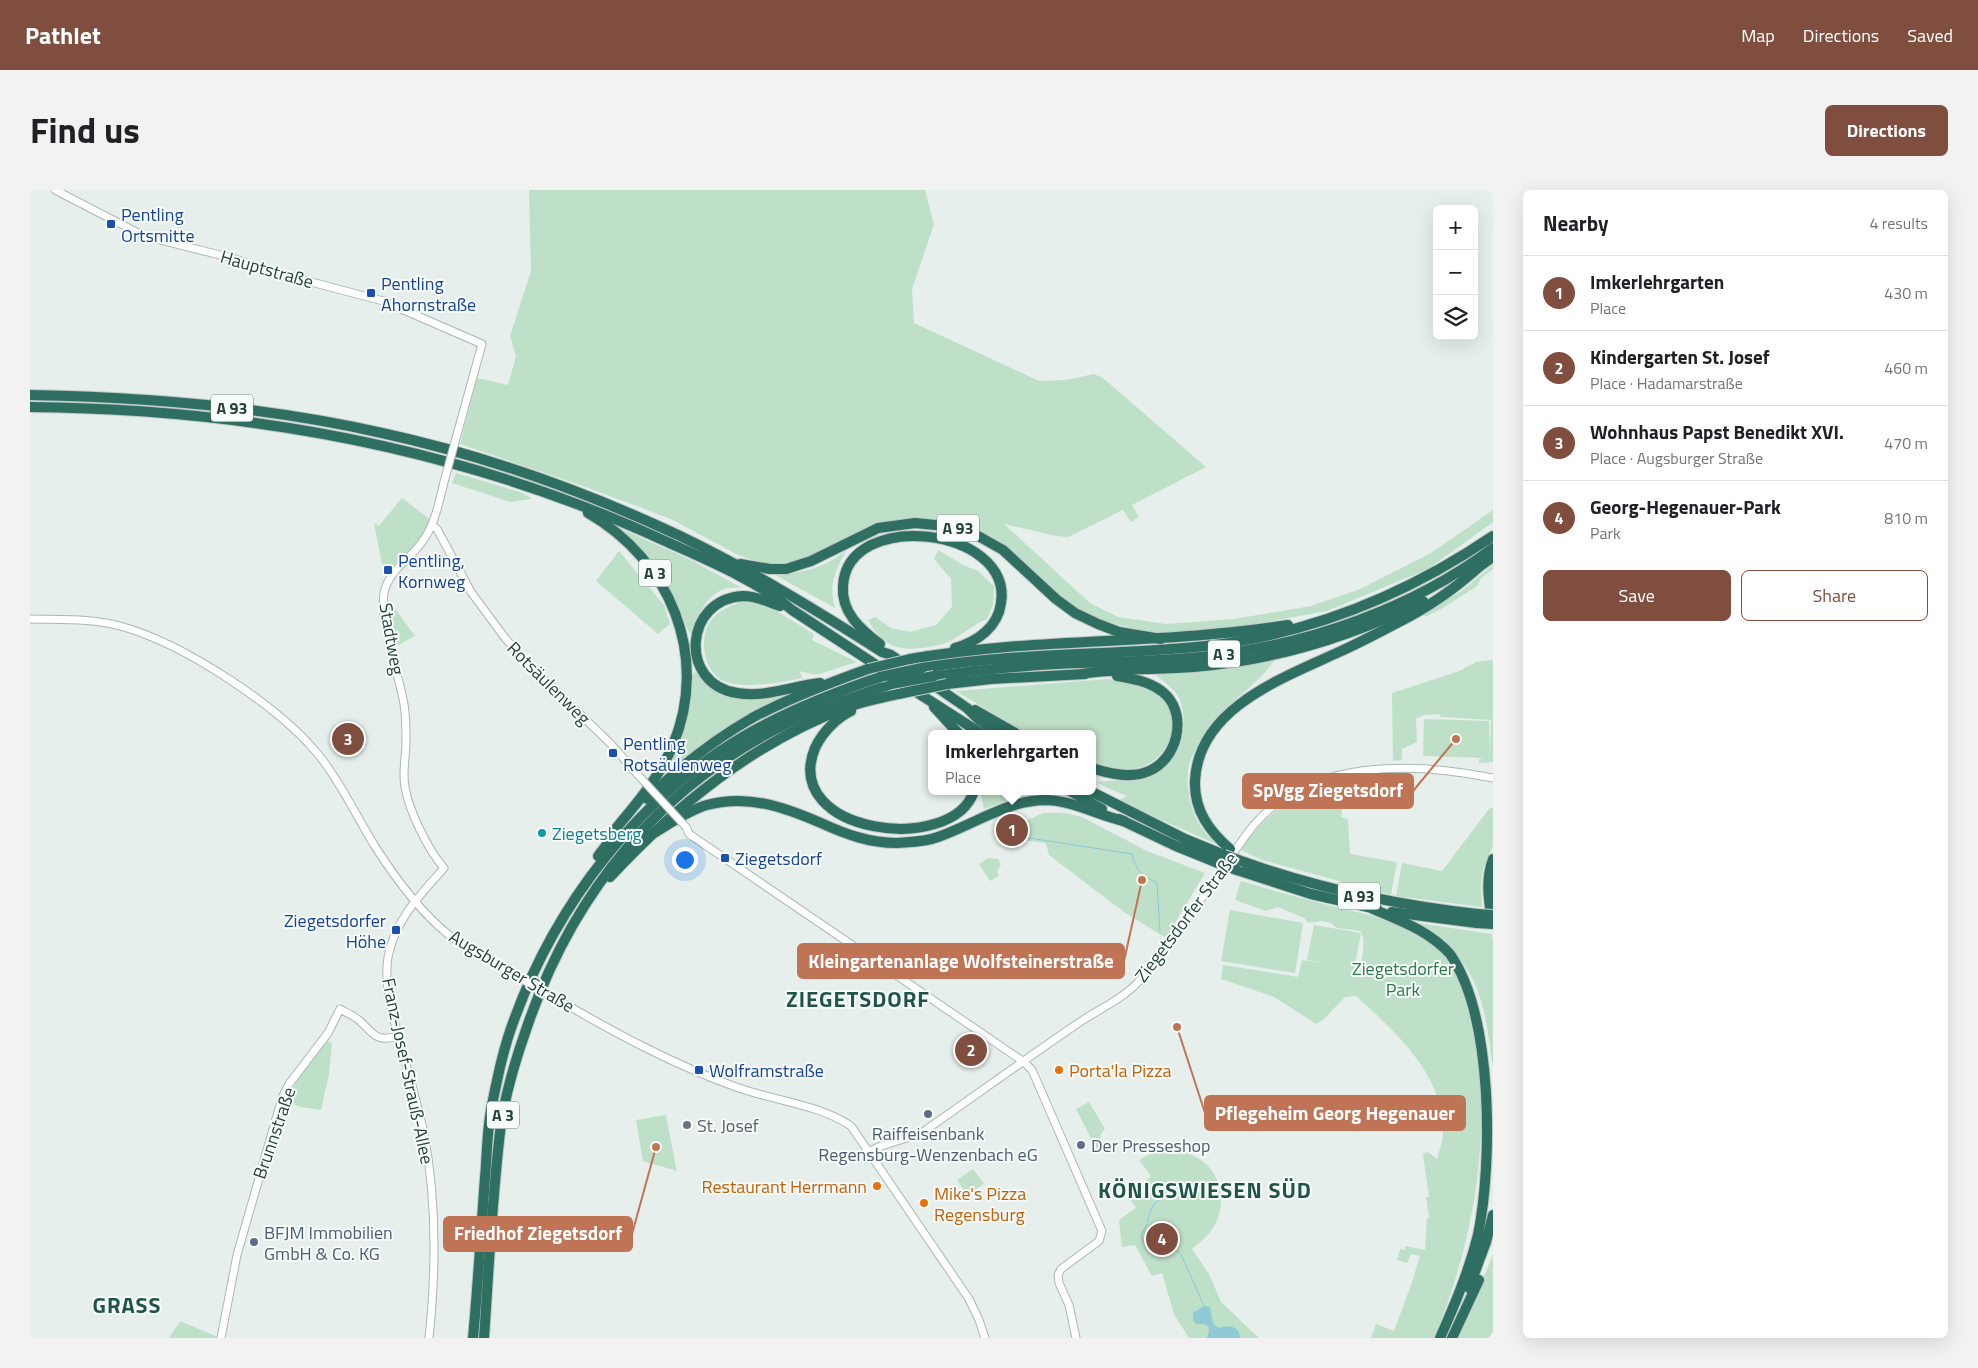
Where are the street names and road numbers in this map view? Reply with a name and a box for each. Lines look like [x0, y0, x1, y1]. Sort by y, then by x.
street label: Hauptstraße [217, 243, 317, 295]
road number: A 93 [211, 394, 253, 422]
road number: A 93 [937, 514, 979, 542]
road number: A 3 [639, 559, 671, 586]
street label: Stadtweg [372, 601, 412, 677]
street label: Rotsäulenweg [501, 635, 597, 731]
road number: A 3 [1208, 640, 1240, 668]
street label: Ziegetsdorfer Straße [1128, 846, 1244, 988]
road number: A 93 [1338, 882, 1380, 909]
street label: Augsburger Straße [444, 923, 580, 1019]
street label: Franz-Josef-Strauß-Allee [375, 975, 441, 1167]
street label: Brunnstraße [246, 1083, 302, 1183]
road number: A 3 [487, 1102, 519, 1128]

